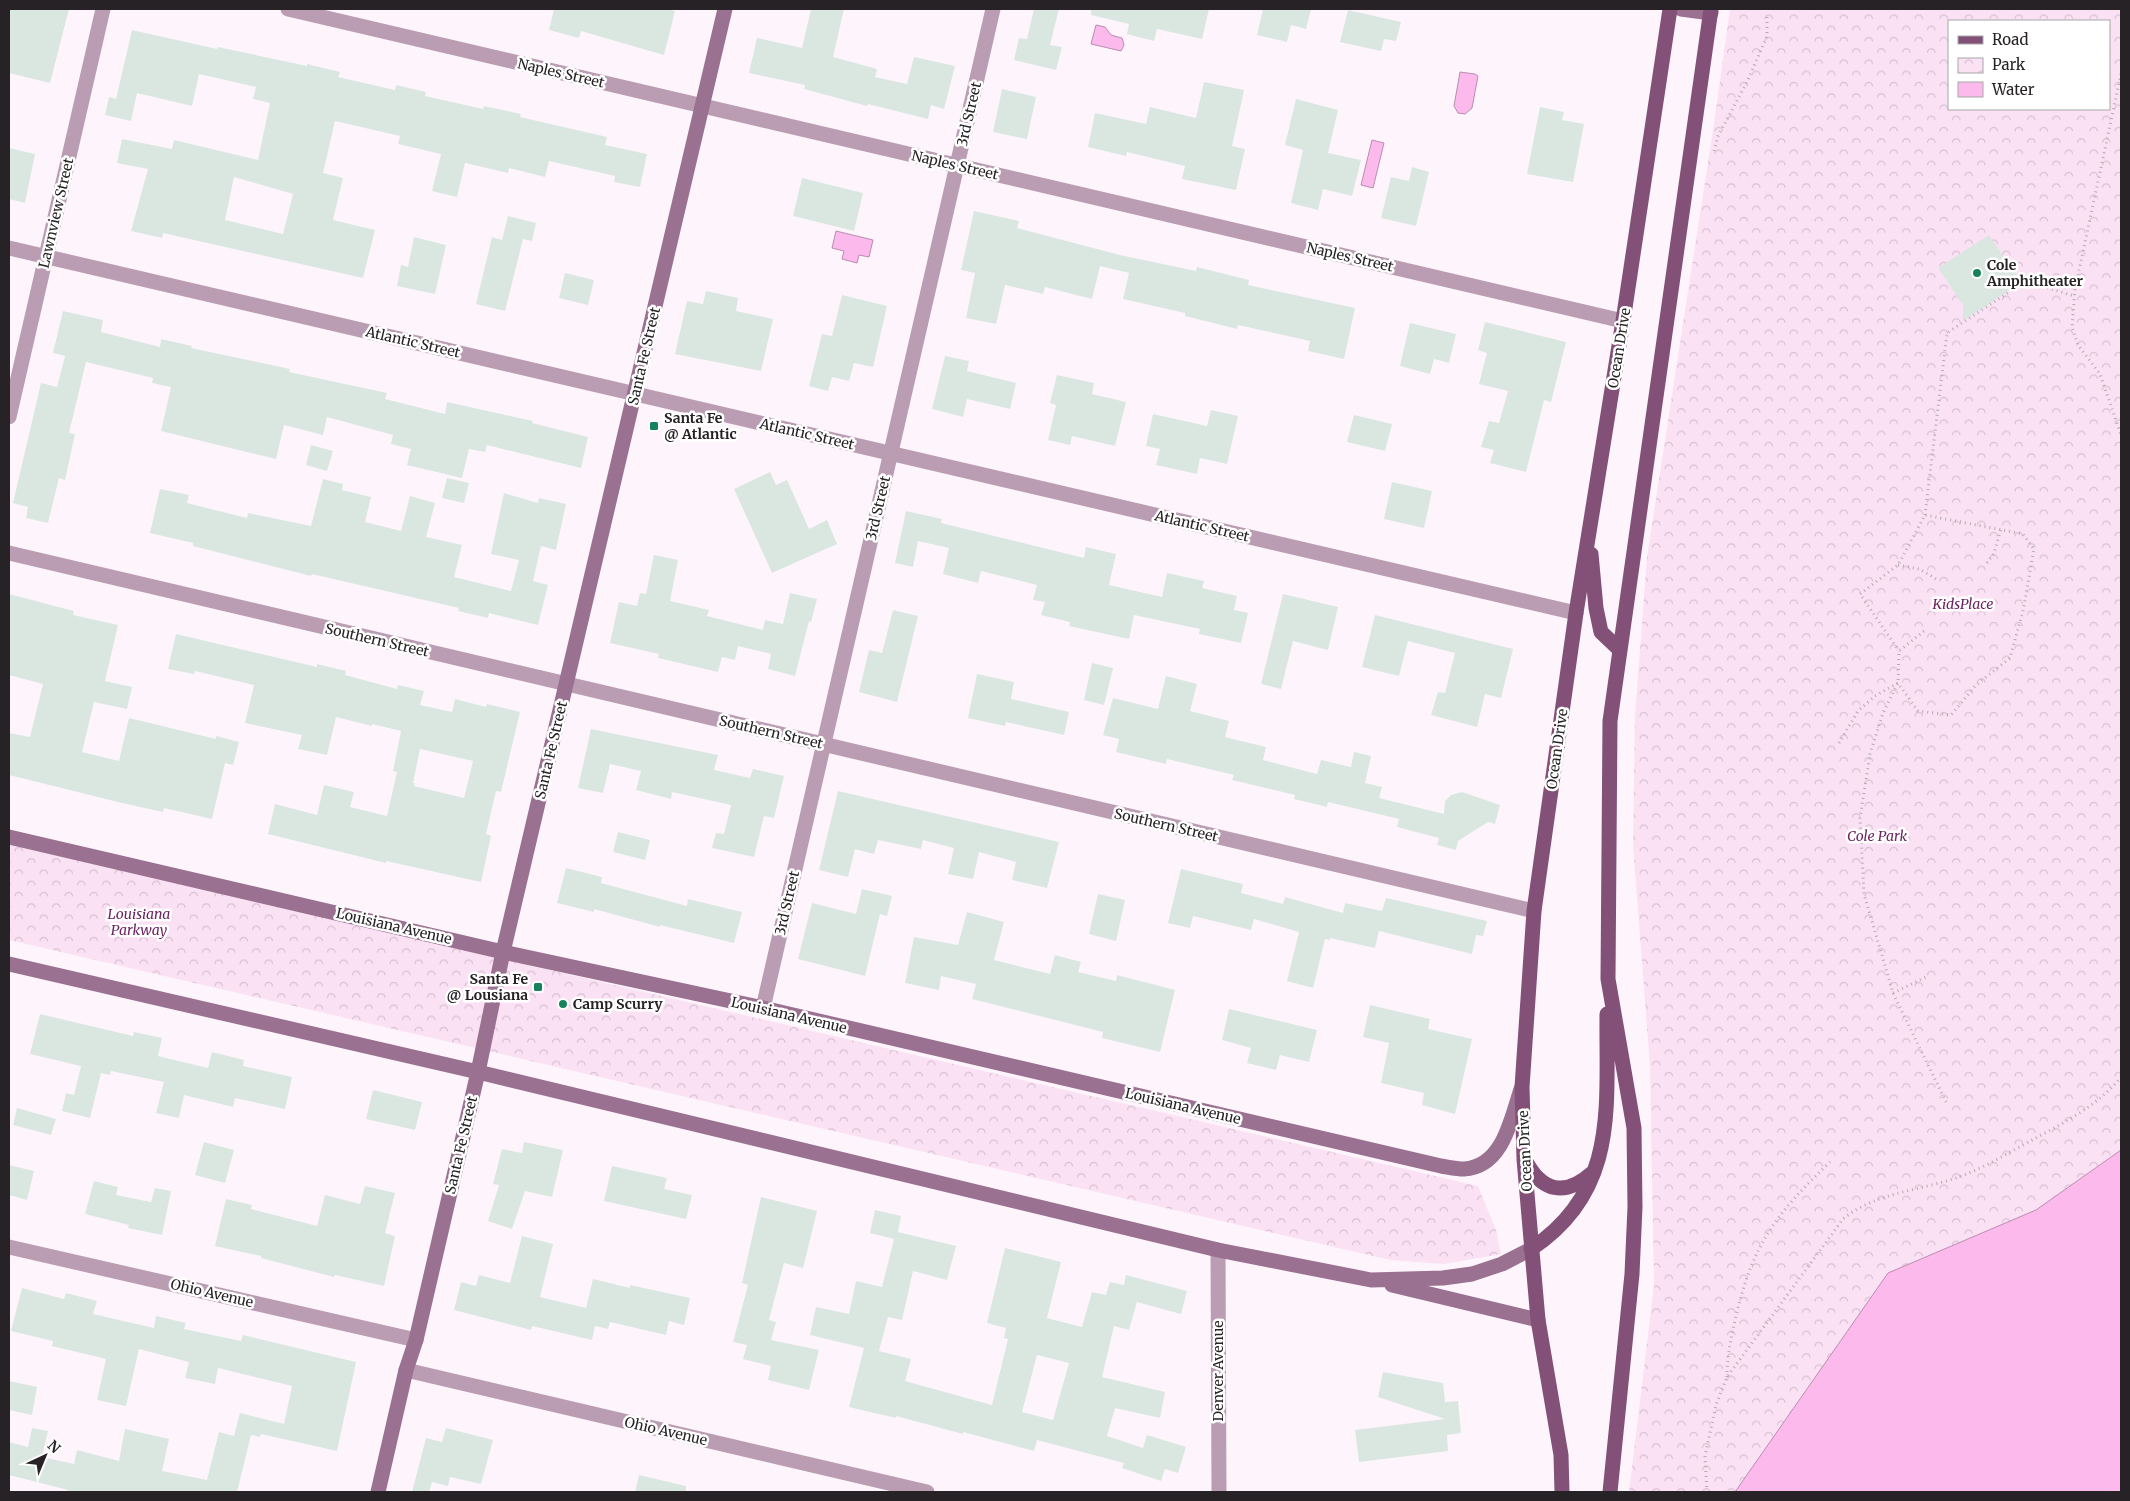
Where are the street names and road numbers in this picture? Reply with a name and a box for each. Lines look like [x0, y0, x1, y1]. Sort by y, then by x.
street label: Naples Street [516, 54, 607, 92]
street label: 3rd Street [953, 80, 985, 148]
street label: Naples Street [910, 146, 1001, 184]
street label: Lawnview Street [35, 156, 78, 270]
street label: Naples Street [1305, 238, 1396, 276]
street label: Santa Fe Street [624, 305, 664, 407]
street label: Ocean Drive [1604, 307, 1634, 389]
street label: Atlantic Street [363, 322, 463, 362]
street label: Atlantic Street [757, 414, 857, 454]
street label: 3rd Street [862, 474, 894, 542]
street label: Atlantic Street [1152, 506, 1252, 546]
street label: Southern Street [323, 619, 431, 661]
street label: Santa Fe Street [531, 699, 571, 801]
street label: Ocean Drive [1542, 708, 1572, 790]
street label: Southern Street [717, 711, 825, 753]
street label: Southern Street [1112, 804, 1220, 846]
street label: 3rd Street [771, 869, 803, 937]
street label: Louisiana Avenue [334, 904, 454, 948]
street label: Louisiana Avenue [729, 993, 849, 1037]
street label: Louisiana Avenue [1123, 1084, 1243, 1128]
street label: Santa Fe Street [441, 1094, 481, 1196]
street label: Ocean Drive [1514, 1110, 1536, 1192]
street label: Ohio Avenue [169, 1275, 255, 1311]
street label: Denver Avenue [1209, 1321, 1227, 1421]
street label: Ohio Avenue [623, 1413, 709, 1449]

